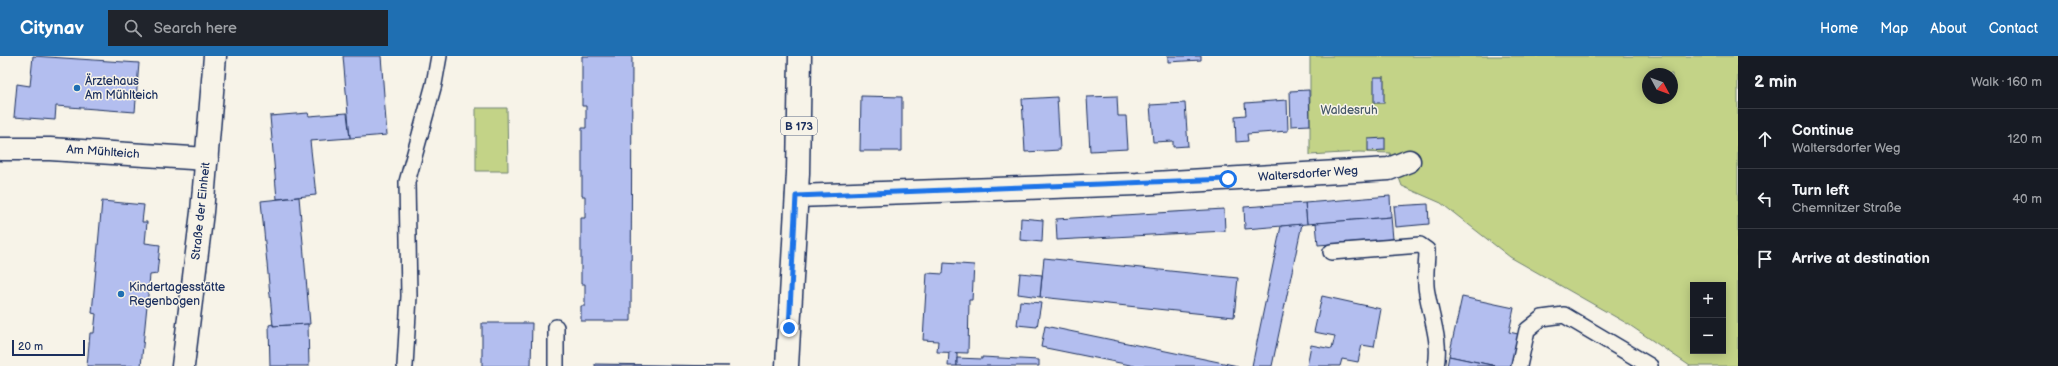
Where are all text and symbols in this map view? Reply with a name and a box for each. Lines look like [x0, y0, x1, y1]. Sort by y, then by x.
search box [108, 10, 388, 46]
text: Citynav [20, 17, 84, 40]
icon: search [122, 17, 144, 39]
text: Search here [154, 19, 237, 38]
text: Home [1820, 20, 1858, 37]
text: Map [1880, 20, 1908, 37]
text: About [1930, 20, 1967, 37]
text: Contact [1989, 20, 2038, 37]
north arrow [1642, 68, 1678, 104]
text: 2 min [1754, 72, 1797, 92]
place label: Ärztehaus Am Mühlteich [85, 73, 159, 103]
text: Walk · 160 m [1971, 74, 2042, 90]
marker: Ärztehaus Am Mühlteich [72, 83, 82, 93]
park label: Waldesruh [1320, 103, 1378, 118]
road number: B 173 [781, 117, 817, 135]
text: Continue [1792, 121, 1854, 140]
icon: ahead [1754, 128, 1776, 150]
text: 120 m [2007, 131, 2042, 147]
text: Waltersdorfer Weg [1792, 140, 1901, 156]
street label: Am Mühlteich [66, 142, 140, 162]
street label: Straße der Einheit [188, 161, 214, 261]
street label: Waltersdorfer Weg [1257, 163, 1359, 185]
route start [1219, 170, 1237, 188]
text: Turn left [1792, 181, 1849, 200]
icon: left [1754, 188, 1776, 210]
text: 40 m [2012, 191, 2042, 207]
text: Chemnitzer Straße [1792, 200, 1902, 216]
icon: arrive [1754, 248, 1776, 270]
text: Arrive at destination [1792, 249, 1930, 268]
place label: Kindertagesstätte Regenbogen [129, 280, 225, 309]
map controls [1690, 282, 1726, 354]
button: + [1690, 282, 1726, 318]
marker: Kindertagesstätte Regenbogen [116, 289, 126, 299]
button: − [1690, 318, 1726, 354]
route end [780, 319, 798, 337]
scale bar [12, 338, 85, 357]
text: 20 m [18, 340, 43, 353]

